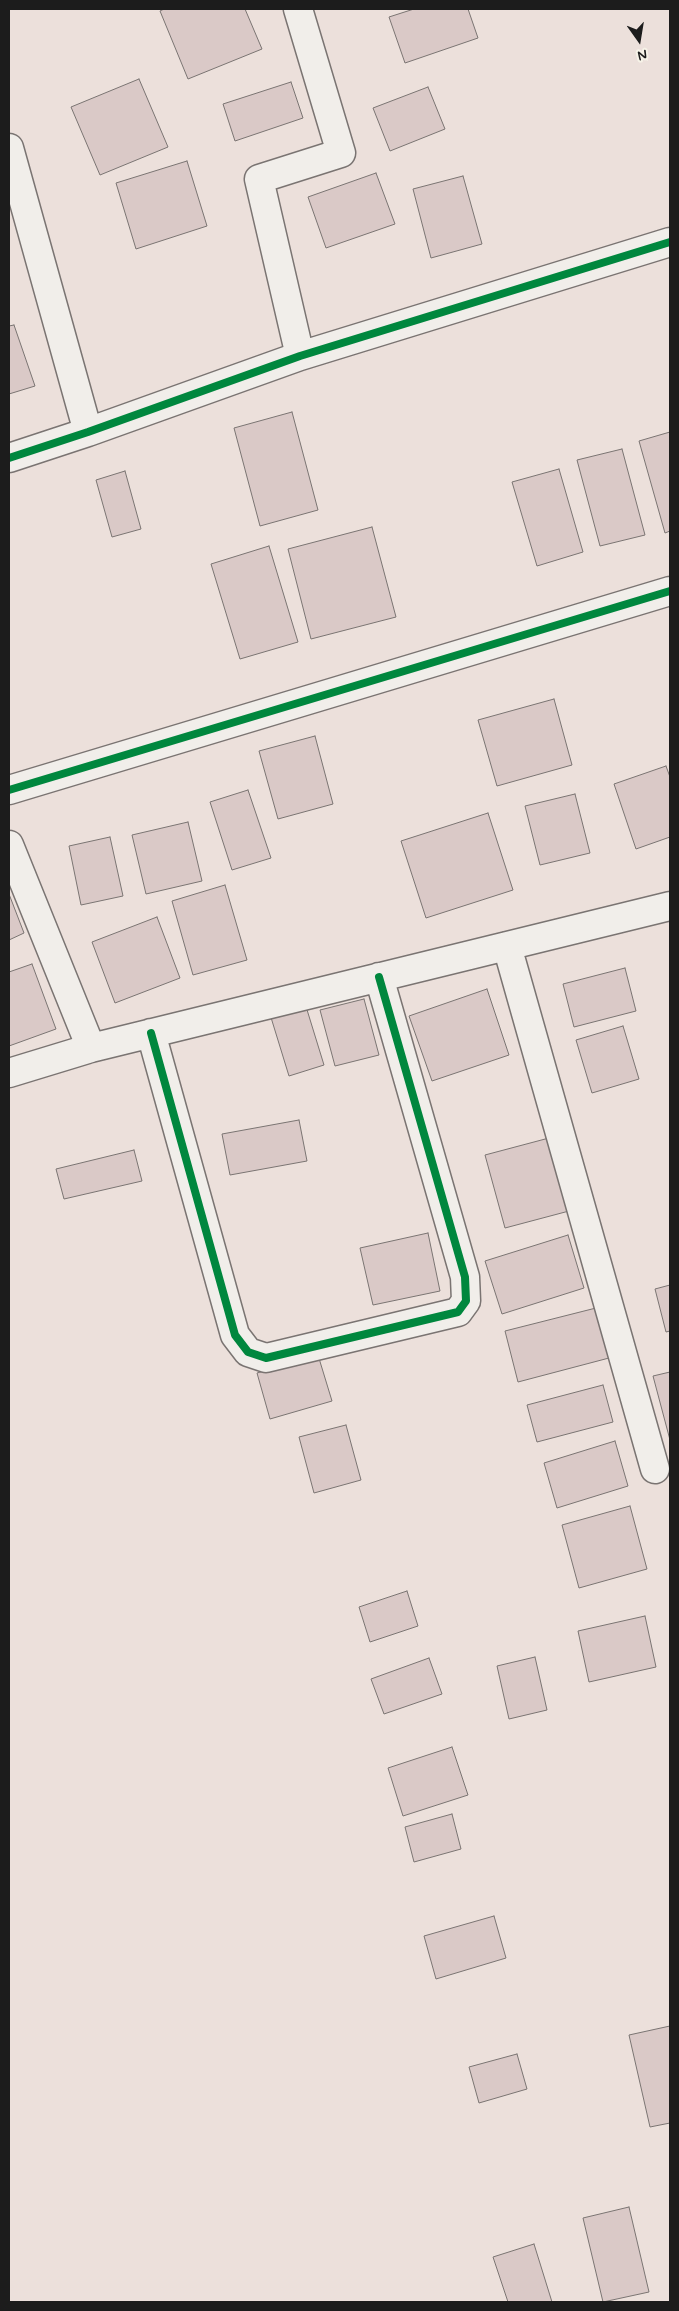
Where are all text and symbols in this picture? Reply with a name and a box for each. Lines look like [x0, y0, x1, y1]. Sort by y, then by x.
north arrow [614, 15, 664, 65]
text: N [636, 45, 649, 64]

